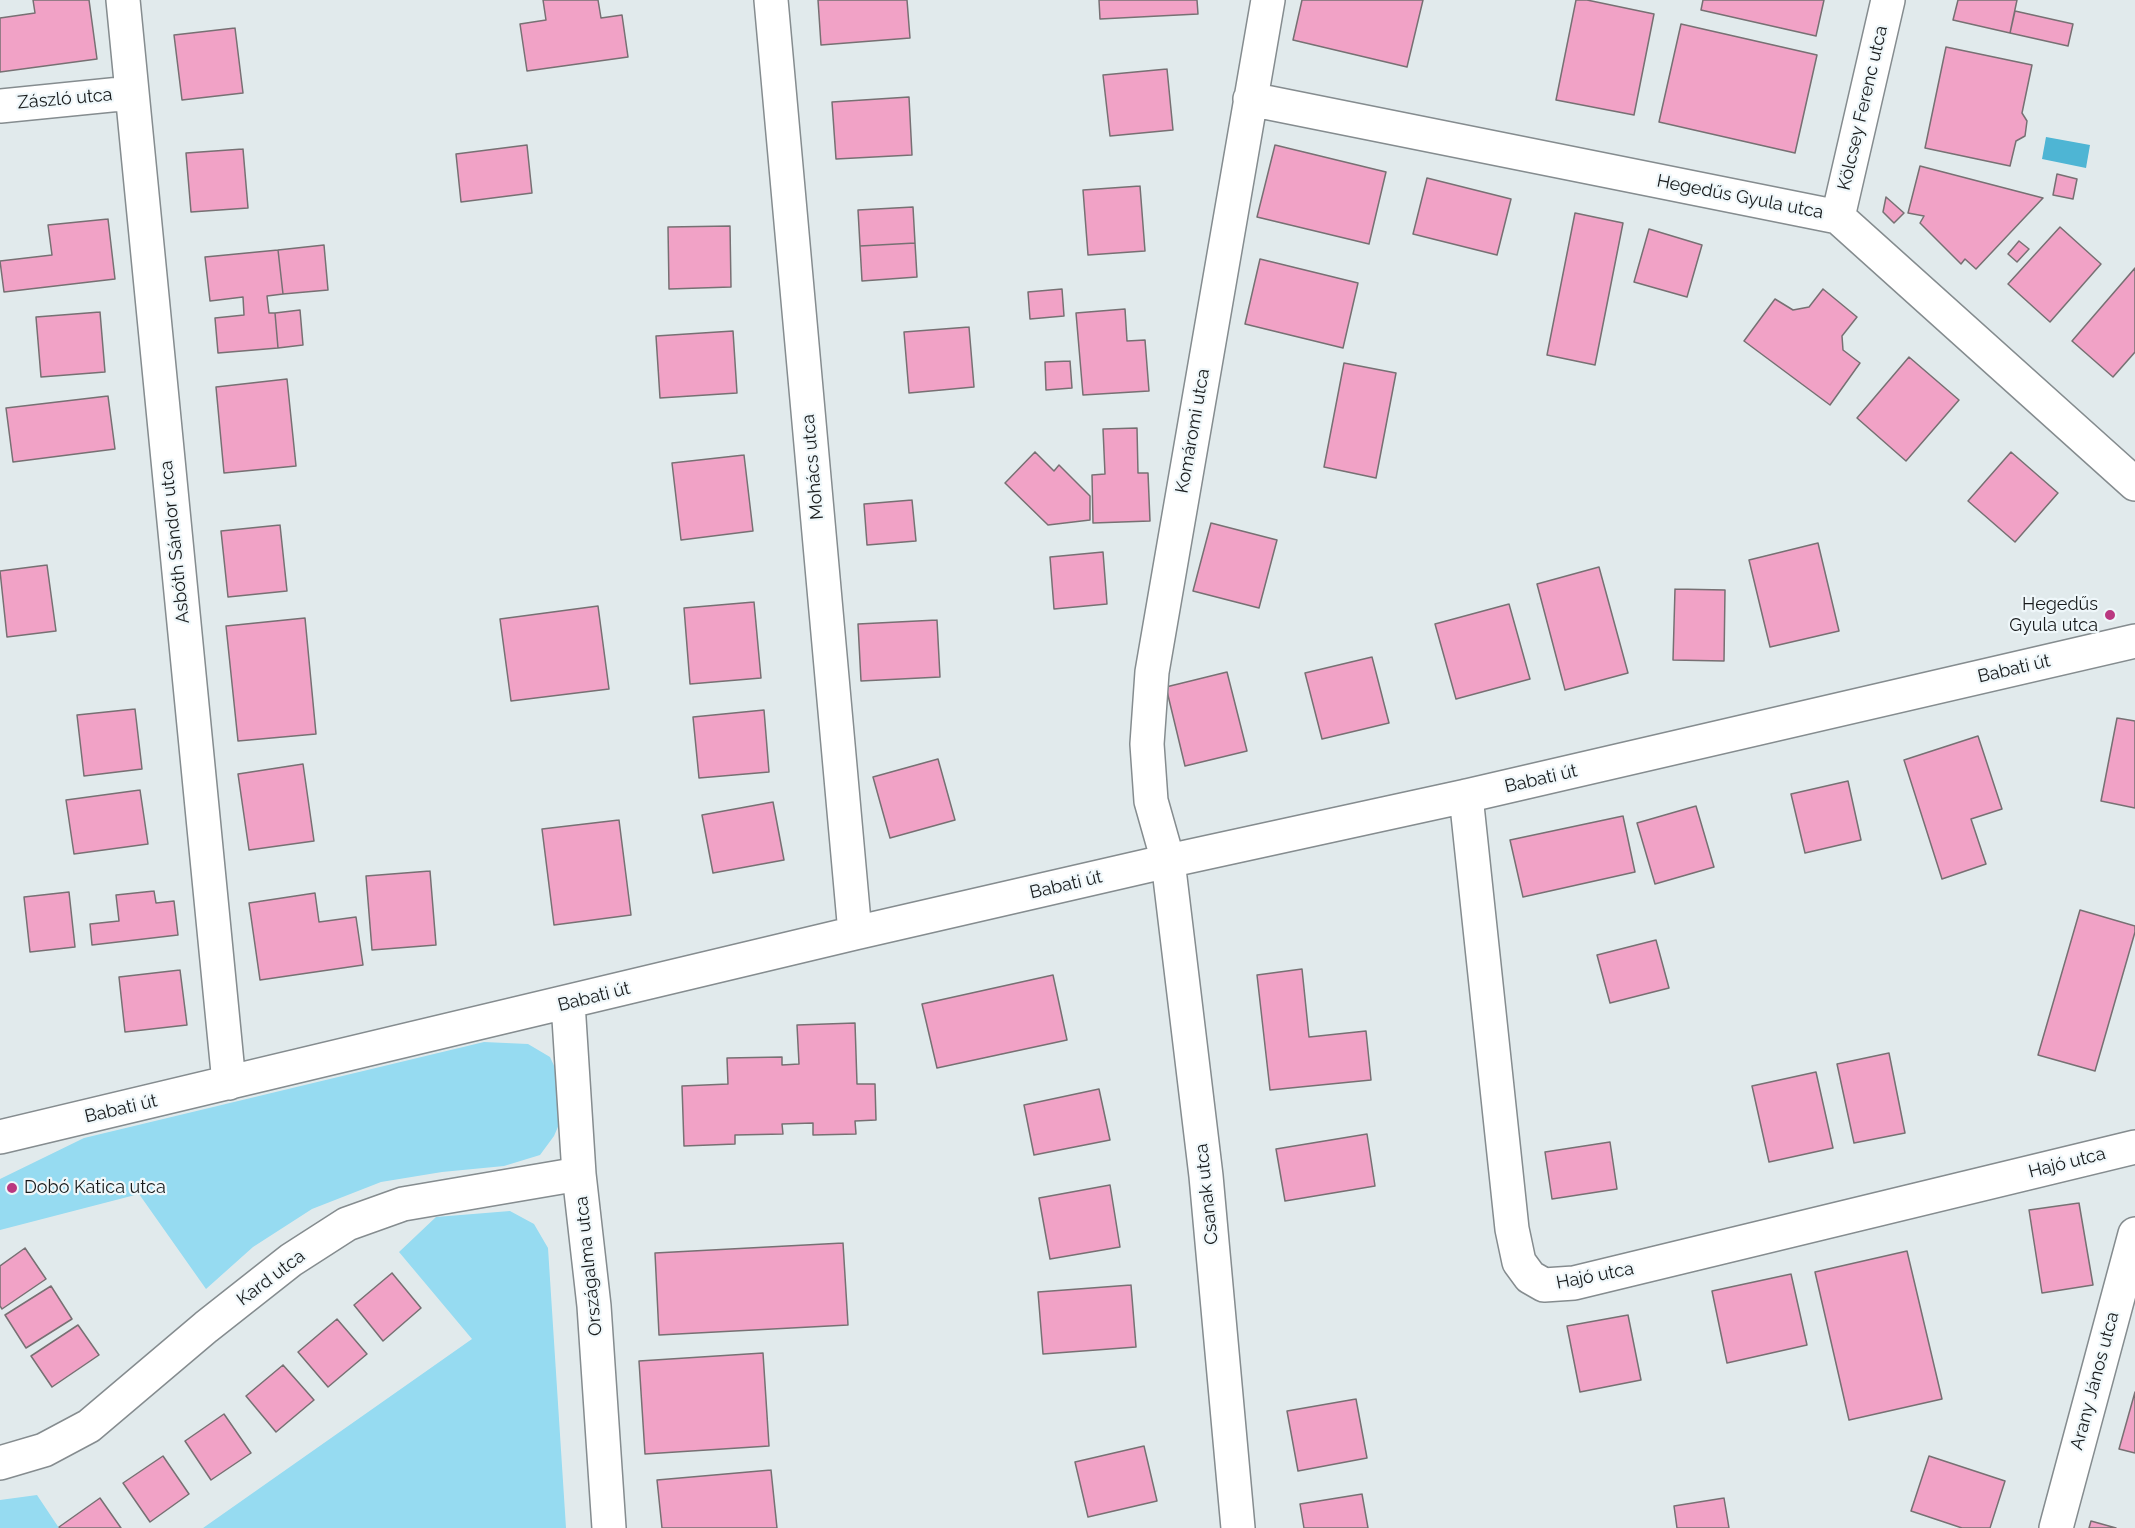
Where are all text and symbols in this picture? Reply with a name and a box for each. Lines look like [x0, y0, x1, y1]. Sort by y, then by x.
street label: Kölcsey Ferenc utca [1834, 24, 1892, 192]
street label: Zászló utca [17, 84, 113, 114]
street label: Hegedűs Gyula utca [1655, 170, 1825, 224]
street label: Komáromi utca [1171, 367, 1215, 495]
street label: Mohács utca [798, 413, 828, 521]
street label: Asbóth Sándor utca [156, 459, 194, 625]
place label: Hegedűs Gyula utca [2009, 594, 2098, 636]
marker: Hegedűs Gyula utca [2103, 608, 2117, 622]
street label: Babati út [1976, 650, 2052, 688]
street label: Babati út [1503, 760, 1579, 798]
street label: Babati út [1028, 866, 1104, 904]
street label: Babati út [556, 978, 632, 1016]
street label: Babati út [83, 1090, 159, 1128]
street label: Csanak utca [1191, 1142, 1223, 1246]
street label: Hajó utca [2026, 1143, 2108, 1183]
place label: Dobó Katica utca [24, 1177, 166, 1199]
marker: Dobó Katica utca [5, 1181, 19, 1195]
street label: Országalma utca [571, 1195, 607, 1337]
street label: Kard utca [233, 1245, 309, 1311]
street label: Hajó utca [1554, 1258, 1636, 1294]
street label: Arany János utca [2066, 1310, 2124, 1452]

